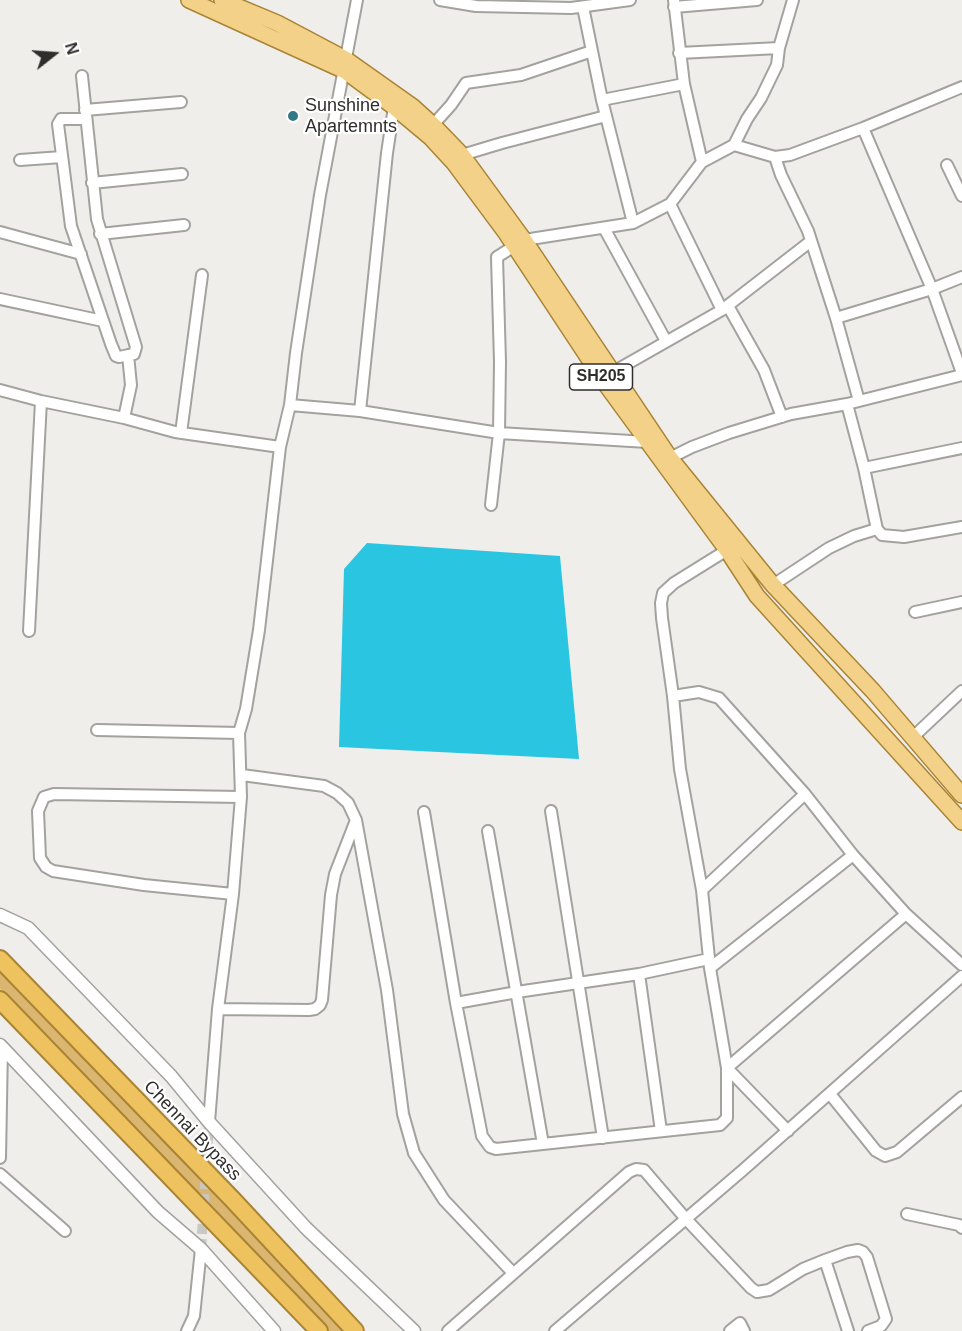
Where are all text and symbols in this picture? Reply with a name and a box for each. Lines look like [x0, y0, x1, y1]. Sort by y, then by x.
north arrow [24, 24, 84, 84]
text: N [62, 41, 82, 57]
place label: Sunshine Apartemnts [305, 95, 397, 138]
marker: Sunshine Apartemnts [286, 109, 300, 123]
road number: SH205 [570, 364, 632, 390]
street label: Chennai Bypass [139, 1076, 245, 1186]

